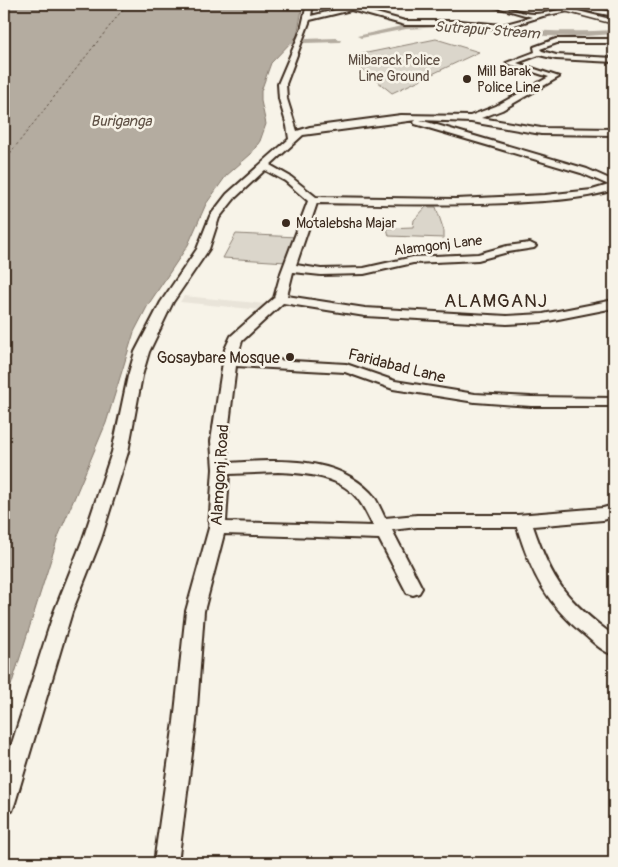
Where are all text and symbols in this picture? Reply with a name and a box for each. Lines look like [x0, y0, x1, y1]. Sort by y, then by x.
water label: Sutrapur Stream [434, 17, 542, 44]
park label: Milbarack Police Line Ground [348, 52, 440, 85]
place label: Mill Barak Police Line [477, 63, 540, 96]
marker: Mill Barak Police Line [461, 73, 473, 85]
water label: Buriganga [90, 112, 153, 131]
place label: Motalebsha Majar [296, 215, 397, 232]
marker: Motalebsha Majar [280, 217, 292, 229]
street label: Alamgonj Lane [393, 232, 483, 259]
district label: ALAMGANJ [444, 289, 548, 313]
street label: Faridabad Lane [346, 344, 448, 388]
place label: Gosaybare Mosque [157, 348, 280, 368]
marker: Gosaybare Mosque [284, 351, 296, 363]
street label: Alamgonj Road [206, 424, 234, 526]

